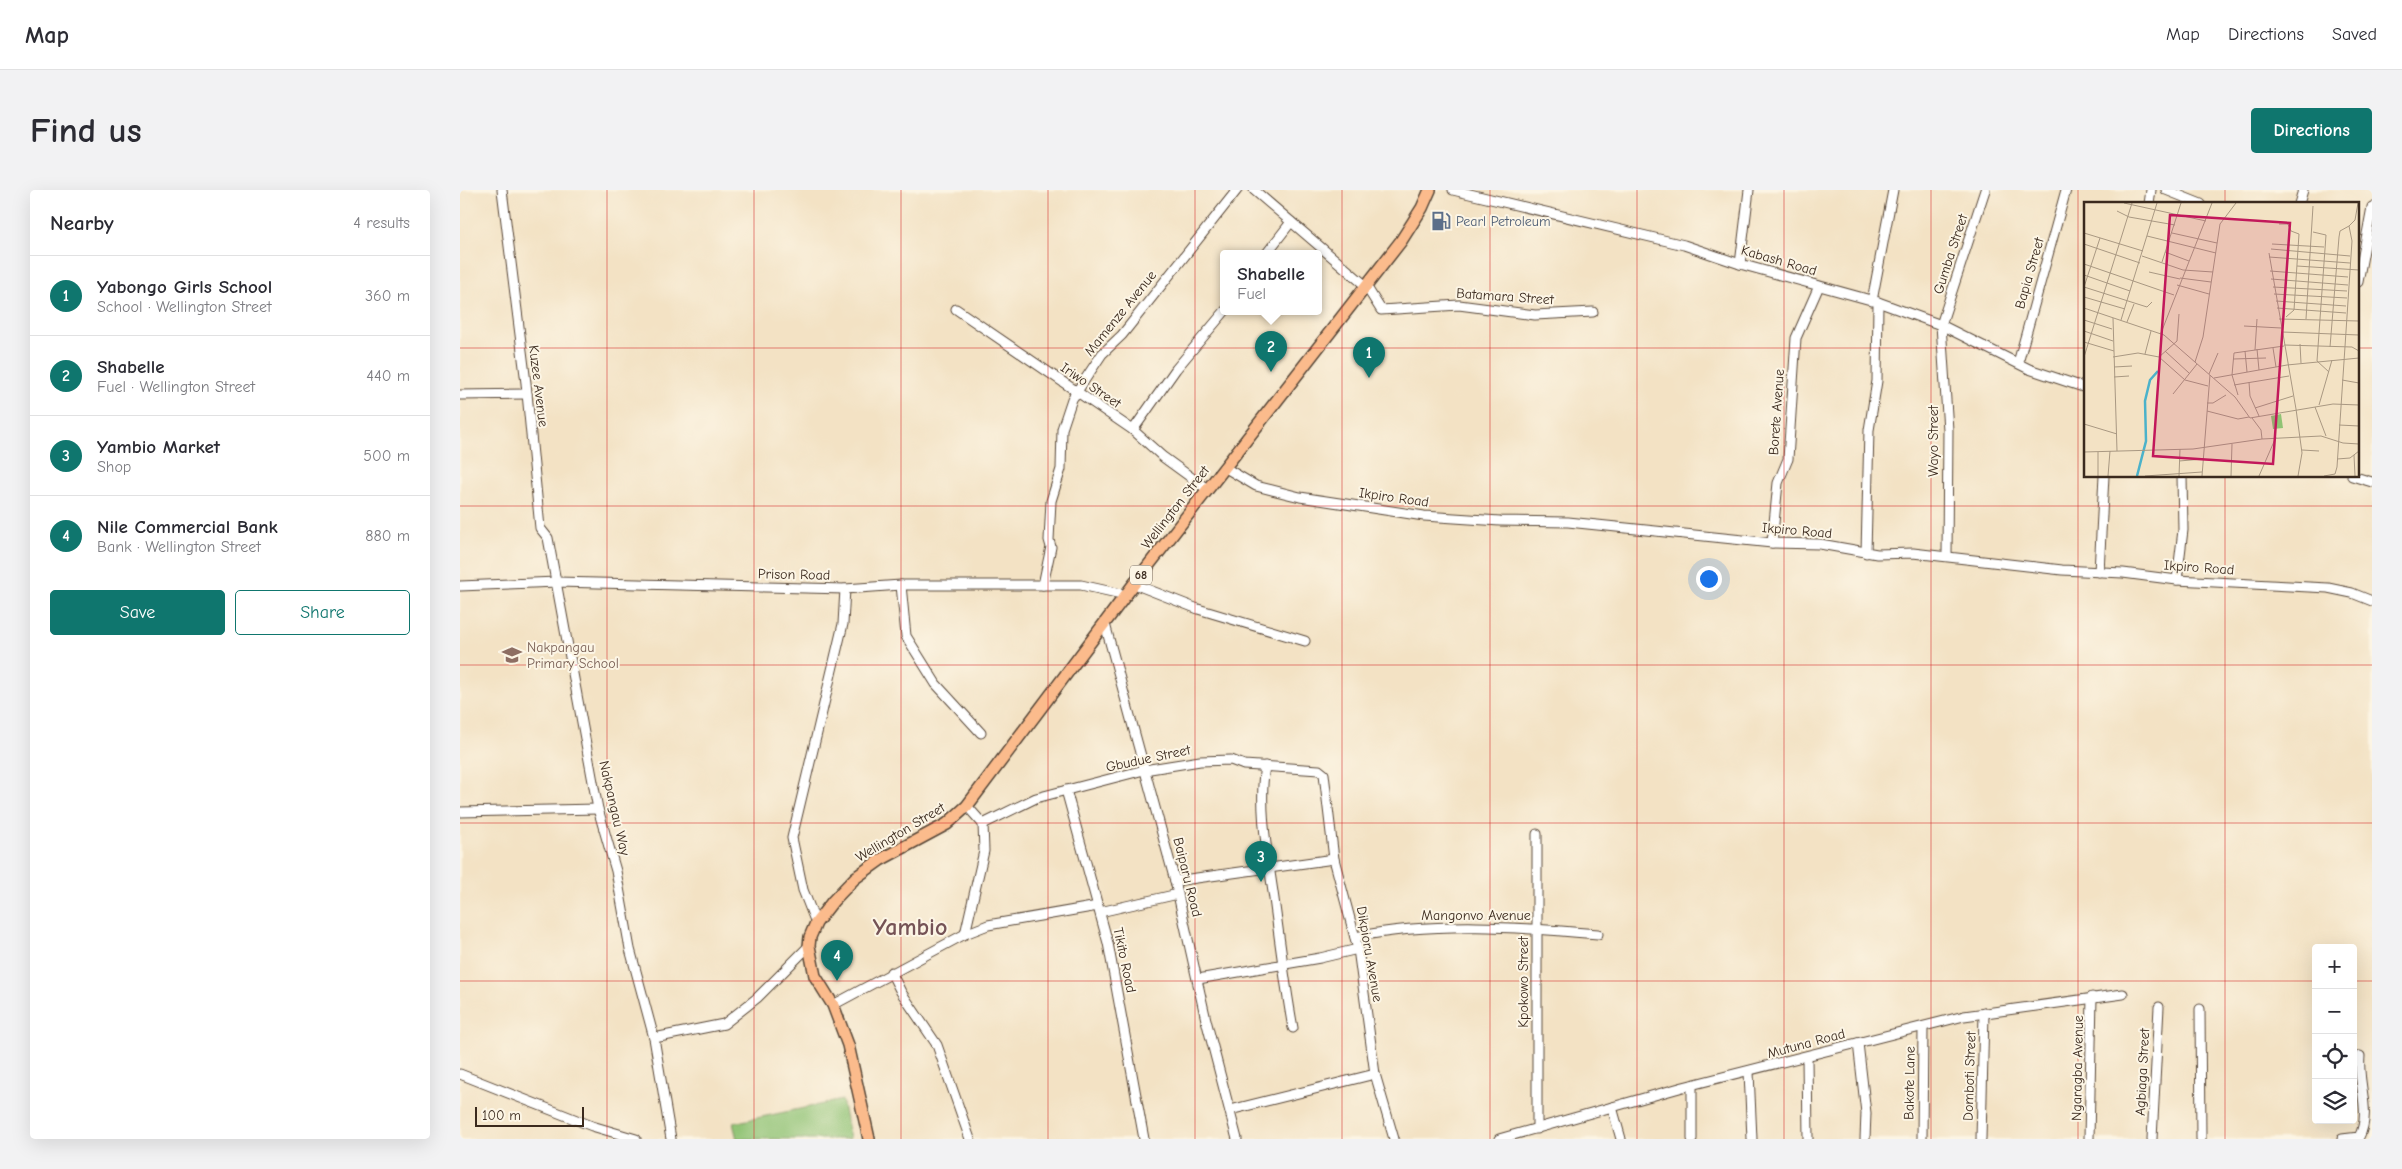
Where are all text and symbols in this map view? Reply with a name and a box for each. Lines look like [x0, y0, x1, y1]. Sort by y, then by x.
text: Map [25, 21, 69, 49]
text: Map [2166, 24, 2200, 45]
text: Directions [2228, 24, 2304, 45]
text: Saved [2332, 24, 2377, 45]
button: Directions [2251, 108, 2372, 153]
text: Find us [30, 110, 142, 151]
inset map [2084, 202, 2360, 478]
fuel station icon: Pearl Petroleum [1430, 210, 1452, 232]
text: Nearby [50, 211, 114, 235]
street label: Gumba Street [1930, 211, 1972, 296]
place label: Pearl Petroleum [1456, 213, 1551, 230]
text: 4 results [353, 214, 410, 232]
street label: Bapia Street [2011, 235, 2048, 311]
street label: Kabash Road [1739, 242, 1819, 279]
popup [1220, 250, 1322, 315]
text: Shabelle [1237, 263, 1305, 285]
street label: Mamenze Avenue [1081, 267, 1160, 360]
text: Yabongo Girls School [97, 276, 272, 298]
text: Fuel [1237, 285, 1266, 303]
street label: Batamara Street [1456, 285, 1555, 308]
text: 1 [63, 287, 69, 305]
text: 360 m [365, 287, 410, 305]
text: School · Wellington Street [97, 298, 272, 316]
pin: 2 [1255, 331, 1287, 372]
pin: 1 [1353, 337, 1385, 378]
street label: Kuzee Avenue [525, 344, 552, 428]
text: Shabelle [97, 356, 165, 378]
street label: Iriwo Street [1057, 359, 1125, 412]
text: 2 [62, 367, 70, 385]
text: 440 m [366, 367, 410, 385]
street label: Borete Avenue [1765, 368, 1788, 456]
text: Fuel · Wellington Street [97, 378, 255, 396]
street label: Wayo Street [1925, 404, 1942, 477]
text: Yambio Market [97, 436, 220, 458]
text: 3 [62, 447, 70, 465]
text: 500 m [363, 447, 410, 465]
text: Shop [97, 458, 131, 476]
street label: Wellington Street [1138, 461, 1214, 552]
street label: Ikpiro Road [1358, 484, 1430, 511]
text: Nile Commercial Bank [97, 516, 278, 538]
street label: Ikpiro Road [1761, 519, 1833, 542]
text: 4 [62, 527, 70, 545]
text: 880 m [365, 527, 410, 545]
text: Bank · Wellington Street [97, 538, 261, 556]
street label: Ikpiro Road [2163, 557, 2235, 578]
street label: Prison Road [758, 565, 830, 584]
road number: 68 [1130, 566, 1152, 584]
your location [1696, 566, 1722, 592]
button: Save [50, 590, 225, 635]
button: Share [235, 590, 410, 635]
place label: Nakpangau Primary School [527, 639, 619, 672]
school or university icon: Nakpangau Primary School [501, 644, 523, 666]
street label: Gbudue Street [1104, 741, 1193, 776]
street label: Nakpangau Way [595, 759, 634, 858]
street label: Wellington Street [853, 799, 949, 866]
street label: Baiparu Road [1169, 836, 1206, 919]
pin: 3 [1245, 841, 1277, 882]
street label: Dikpioru Avenue [1353, 905, 1386, 1003]
street label: Mangonvo Avenue [1421, 907, 1531, 924]
district label: Yambio [873, 913, 947, 941]
street label: Tikito Road [1109, 926, 1140, 994]
street label: Kpokowo Street [1515, 935, 1532, 1028]
pin: 4 [821, 940, 853, 981]
map controls [2312, 944, 2357, 1124]
button: + [2312, 944, 2357, 989]
button: − [2312, 989, 2357, 1034]
street label: Ngaragba Avenue [2068, 1015, 2087, 1121]
street label: Mutuna Road [1765, 1025, 1847, 1062]
street label: Agbiaga Street [2132, 1027, 2153, 1116]
street label: Domboti Street [1959, 1030, 1980, 1121]
button: locate [2312, 1034, 2357, 1079]
street label: Bakote Lane [1900, 1046, 1919, 1120]
button: layers [2312, 1079, 2357, 1124]
scale bar [475, 1104, 584, 1127]
text: 100 m [482, 1107, 521, 1124]

